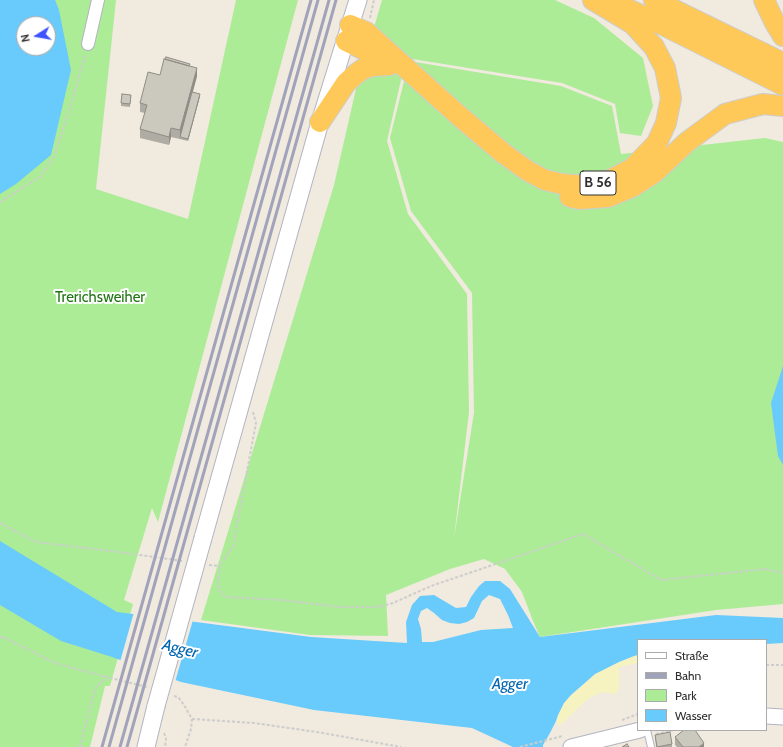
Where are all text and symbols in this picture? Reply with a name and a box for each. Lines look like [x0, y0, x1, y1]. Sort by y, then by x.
north arrow [16, 16, 56, 56]
text: N [18, 33, 33, 43]
road number: B 56 [580, 171, 616, 195]
park label: Trerichsweiher [55, 289, 145, 307]
water label: Agger [160, 635, 200, 663]
legend [637, 639, 767, 731]
text: Straße [675, 648, 708, 663]
text: Bahn [675, 668, 701, 683]
water label: Agger [492, 674, 528, 694]
text: Park [675, 688, 697, 703]
text: Wasser [675, 708, 712, 723]

